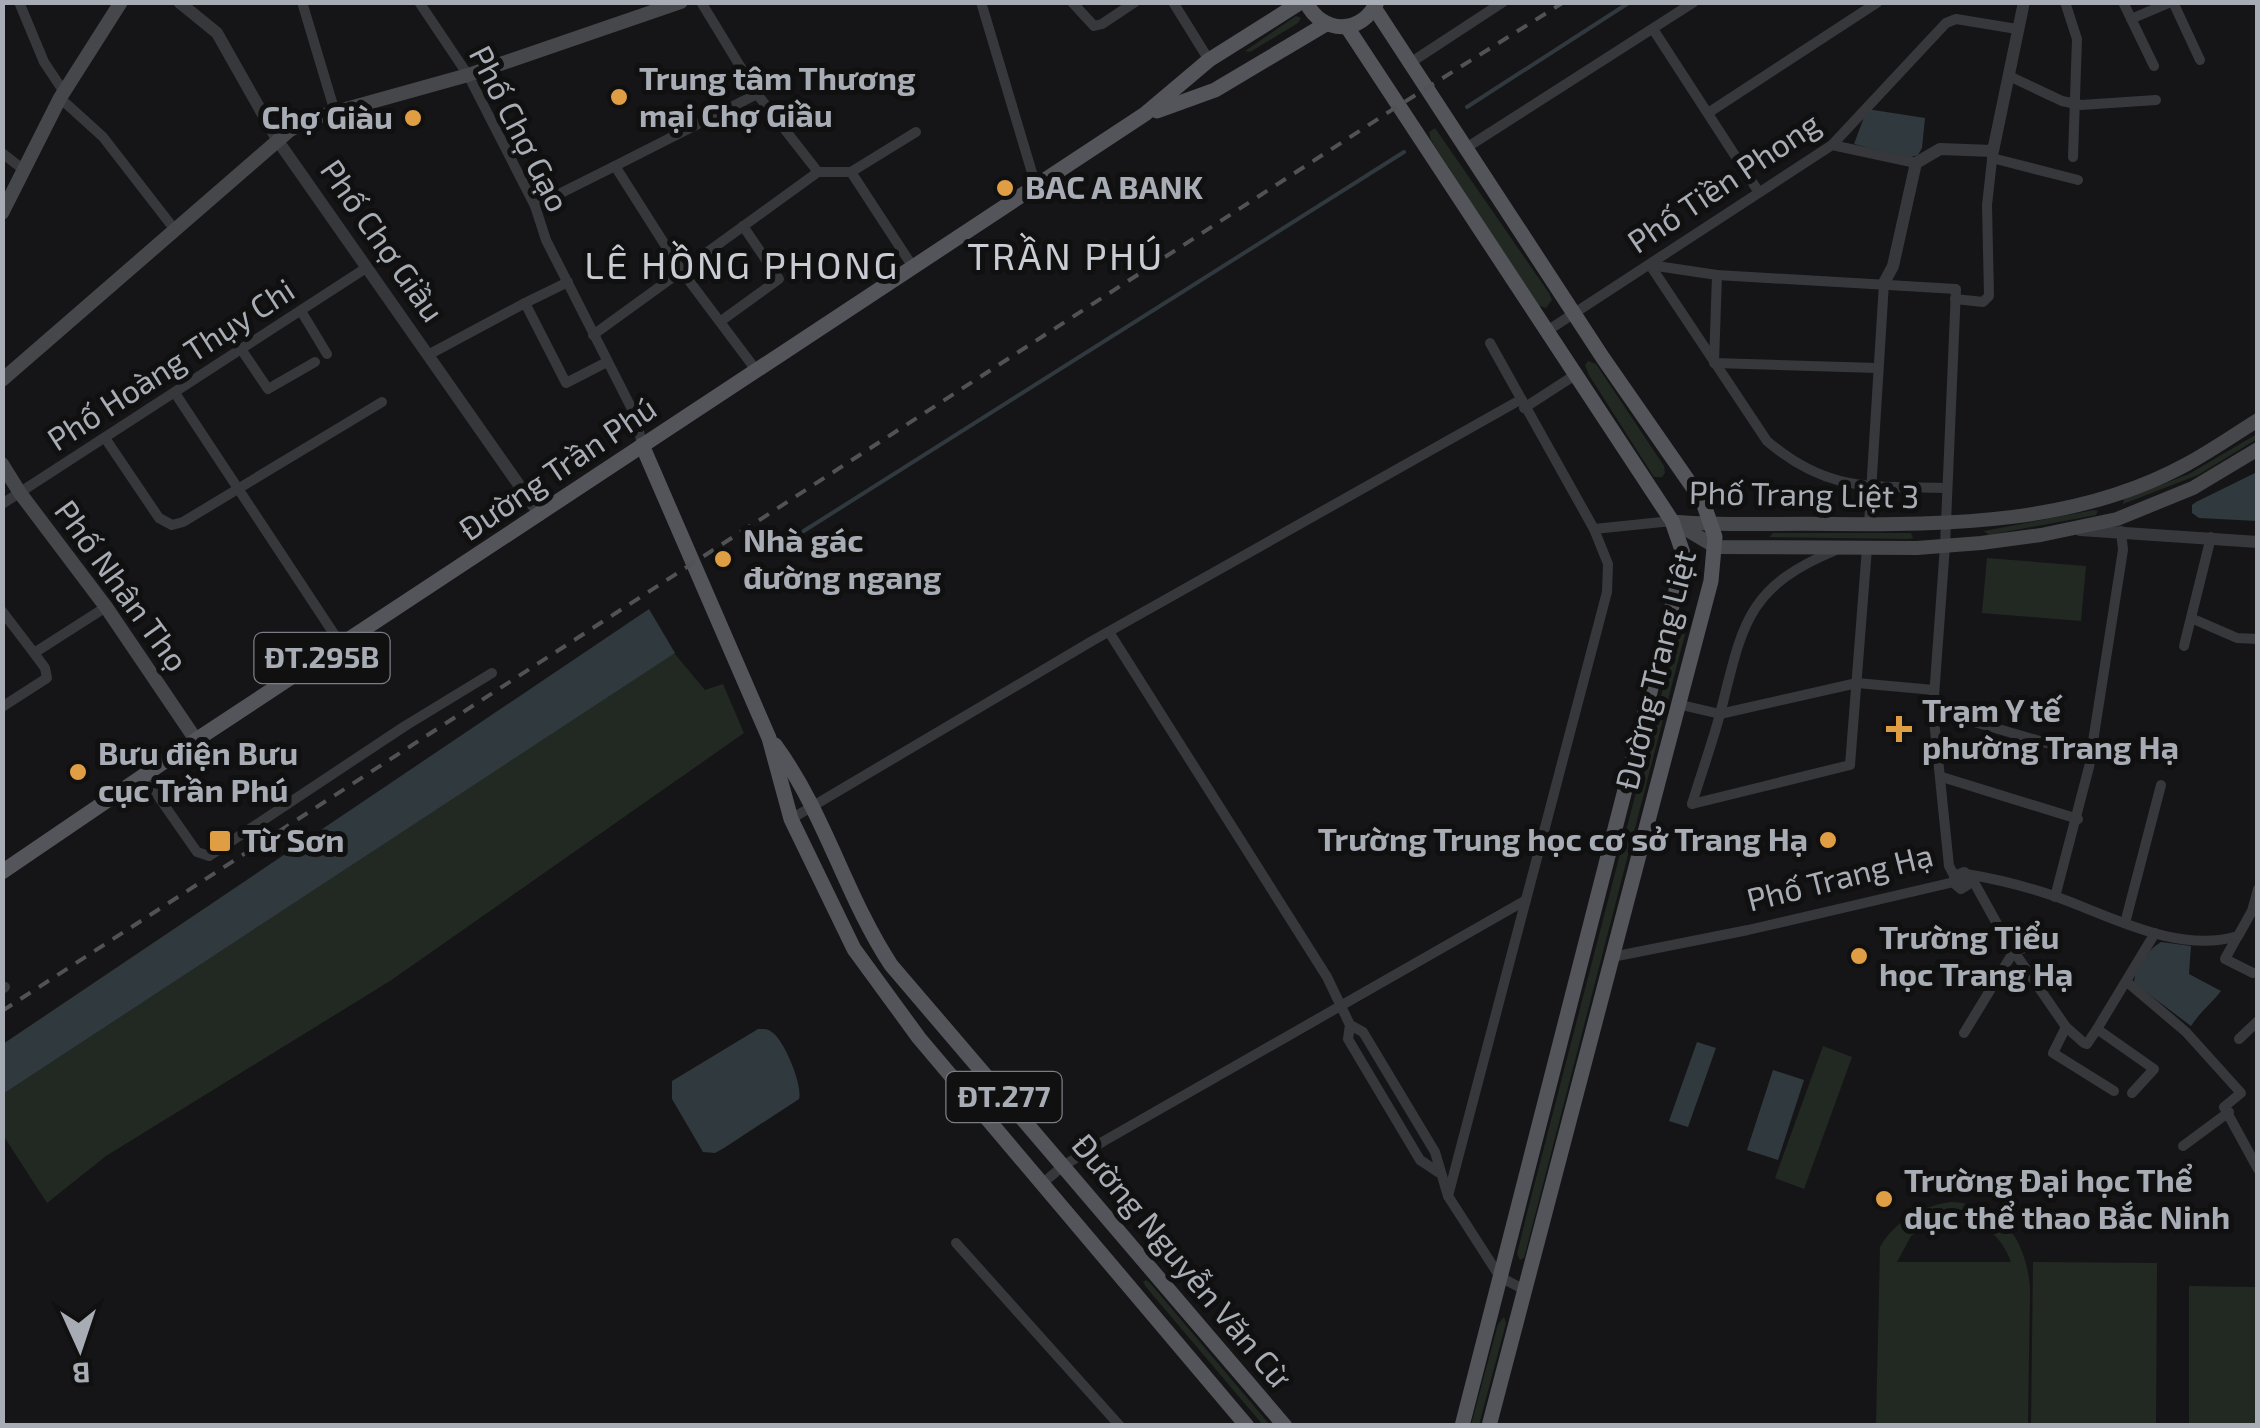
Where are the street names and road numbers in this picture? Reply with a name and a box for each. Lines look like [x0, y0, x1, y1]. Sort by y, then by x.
street label: Phố Chợ Gạo [463, 39, 579, 217]
street label: Phố Tiền Phong [1620, 103, 1826, 260]
street label: Phố Chợ Giầu [314, 151, 453, 328]
street label: Phố Hoàng Thụy Chi [40, 269, 300, 457]
street label: Đường Trần Phú [451, 387, 663, 547]
street label: Phố Trang Liệt 3 [1689, 472, 1920, 514]
street label: Phố Nhân Thọ [48, 492, 197, 678]
street label: Đường Trang Liệt [1606, 546, 1702, 793]
road number: ĐT.295B [255, 633, 390, 683]
street label: Phố Trang Hạ [1742, 835, 1937, 918]
road number: ĐT.277 [946, 1072, 1062, 1122]
street label: Đường Nguyễn Văn Cừ [1065, 1125, 1300, 1395]

